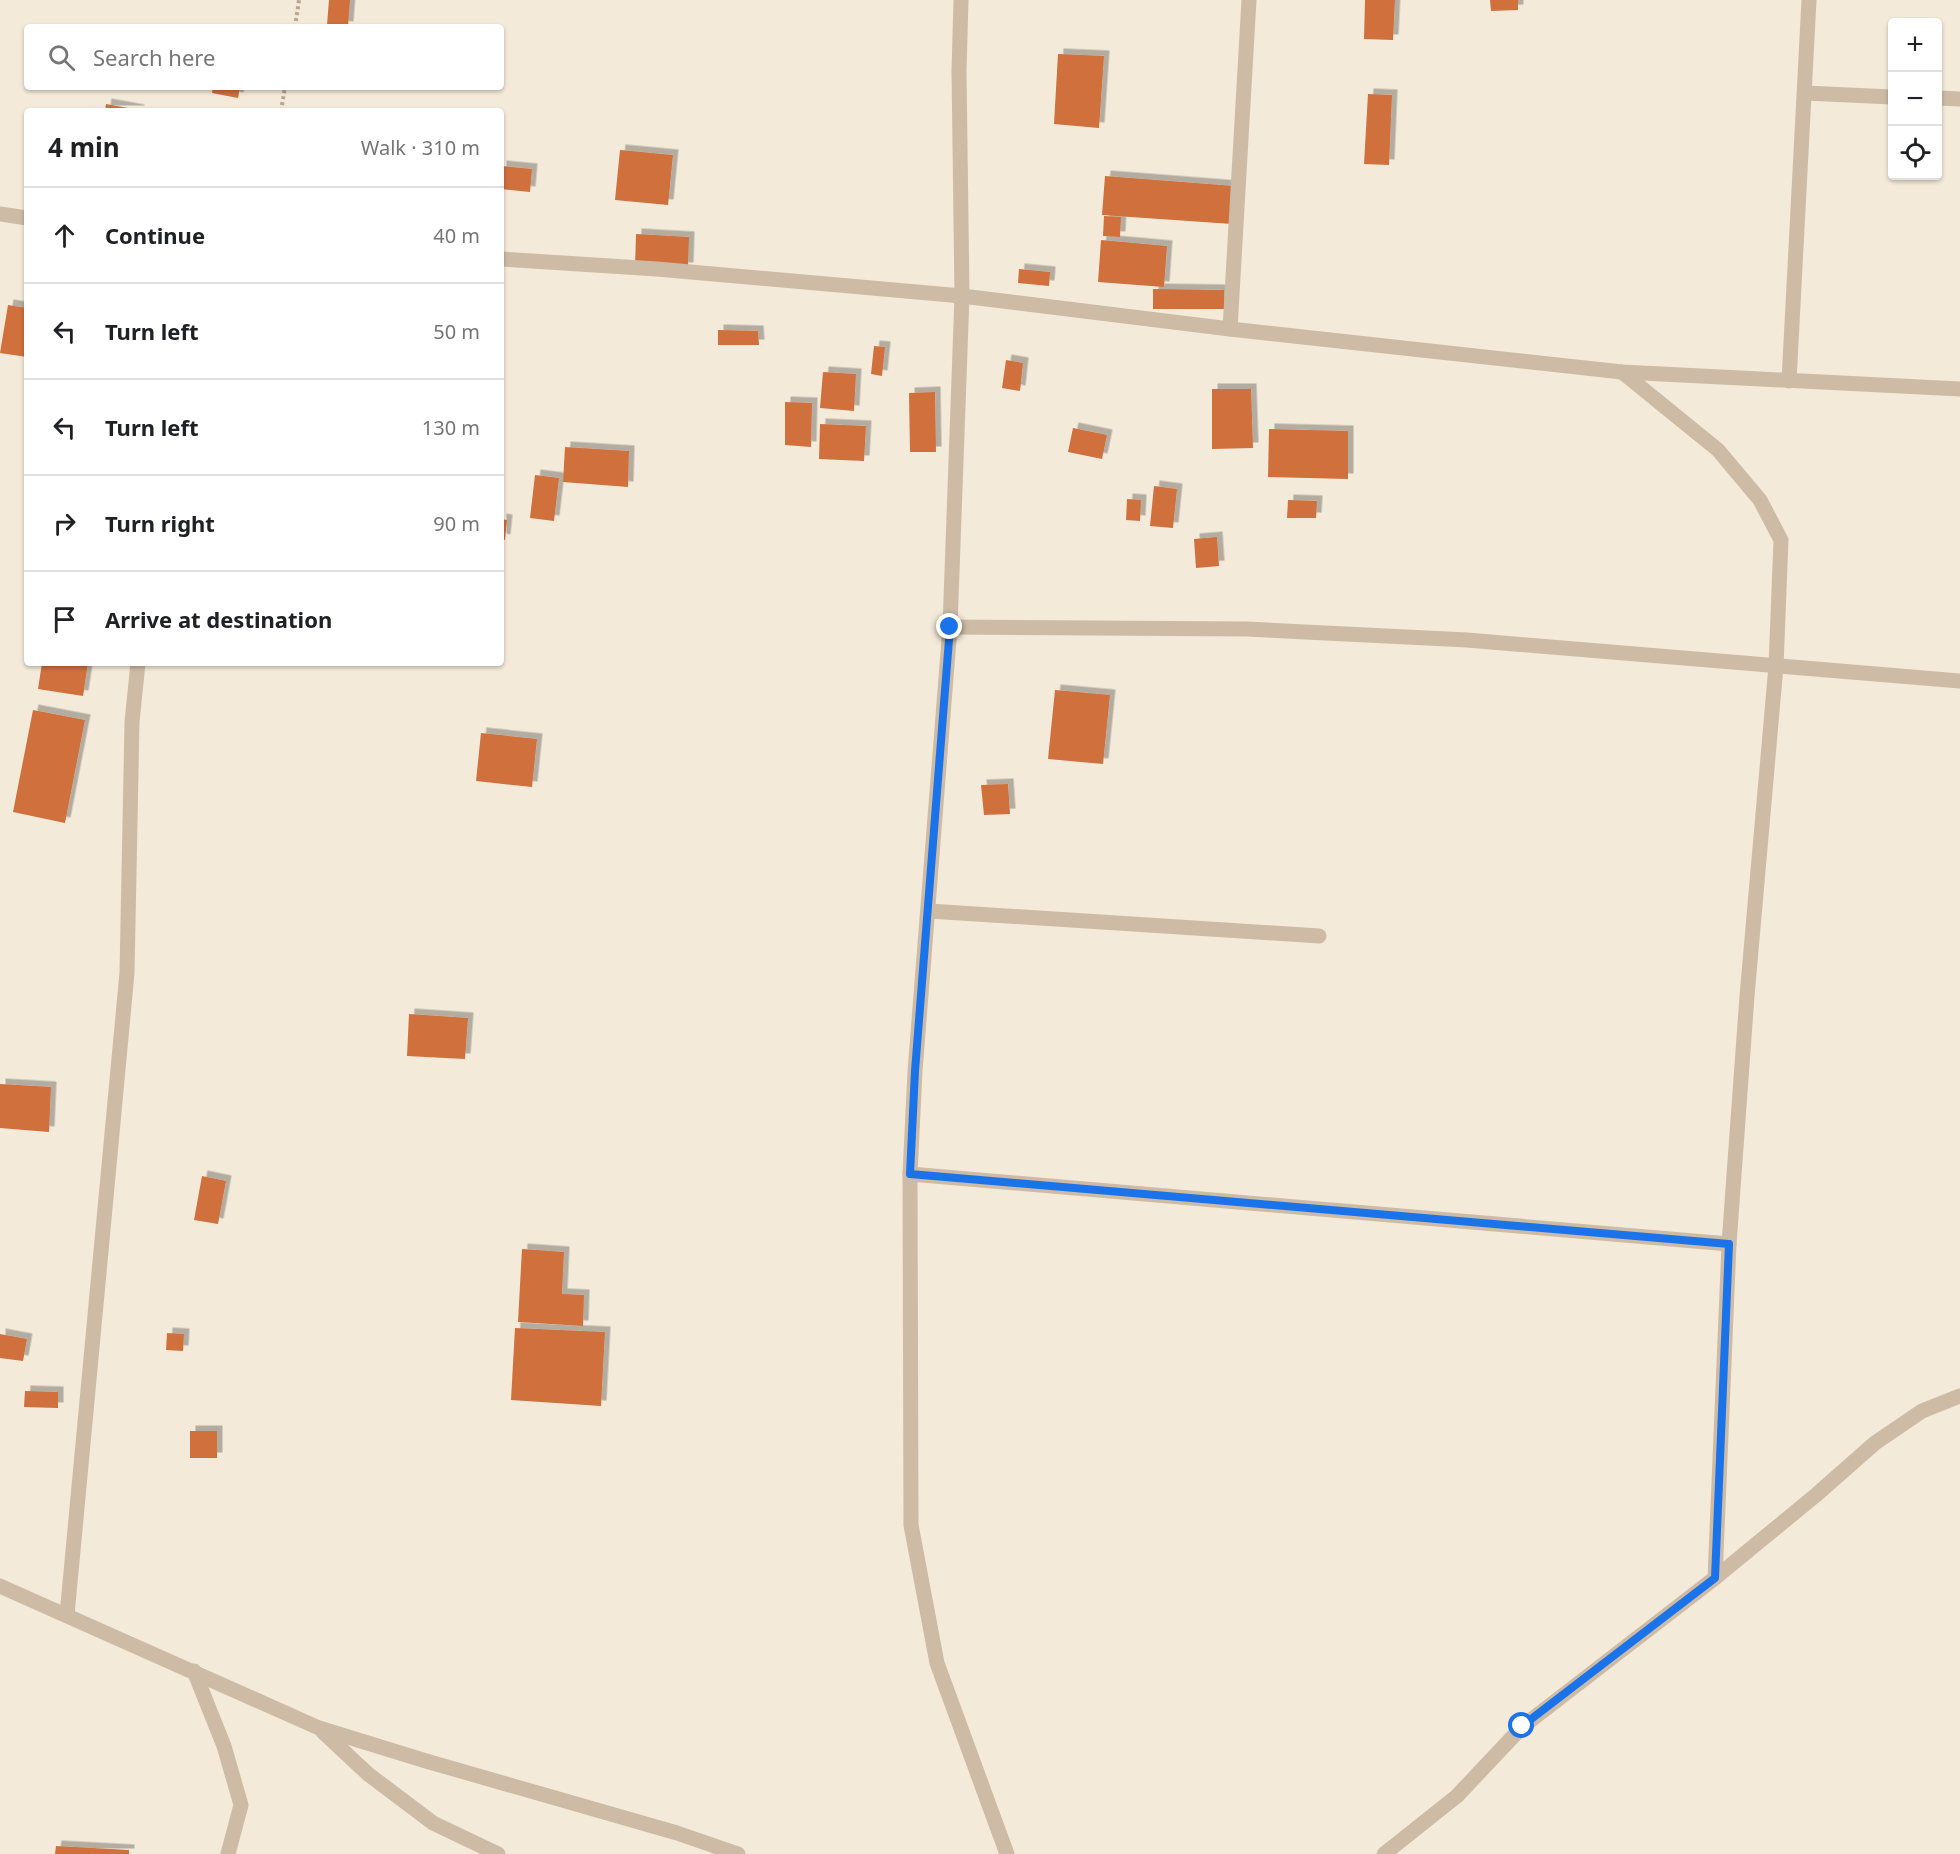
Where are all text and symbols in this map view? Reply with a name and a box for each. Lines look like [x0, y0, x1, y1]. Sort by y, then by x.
map controls [1888, 18, 1942, 180]
button: + [1888, 18, 1942, 72]
search box [24, 24, 504, 90]
icon: search [45, 41, 78, 74]
text: Search here [93, 42, 215, 72]
button: − [1888, 72, 1942, 126]
button: locate [1888, 126, 1942, 180]
text: 4 min [48, 129, 120, 165]
text: Walk · 310 m [361, 134, 480, 161]
icon: ahead [48, 219, 81, 252]
text: Continue [105, 220, 205, 250]
text: 40 m [433, 222, 480, 249]
icon: left [48, 315, 81, 348]
text: Turn left [105, 316, 199, 346]
text: 50 m [433, 318, 480, 345]
icon: left [48, 411, 81, 444]
text: Turn left [105, 412, 199, 442]
text: 130 m [422, 414, 480, 441]
icon: right [48, 507, 81, 540]
text: Turn right [105, 508, 215, 538]
text: 90 m [433, 510, 480, 537]
icon: arrive [48, 603, 81, 636]
text: Arrive at destination [105, 604, 332, 634]
route end [936, 613, 962, 639]
route start [1508, 1712, 1534, 1738]

